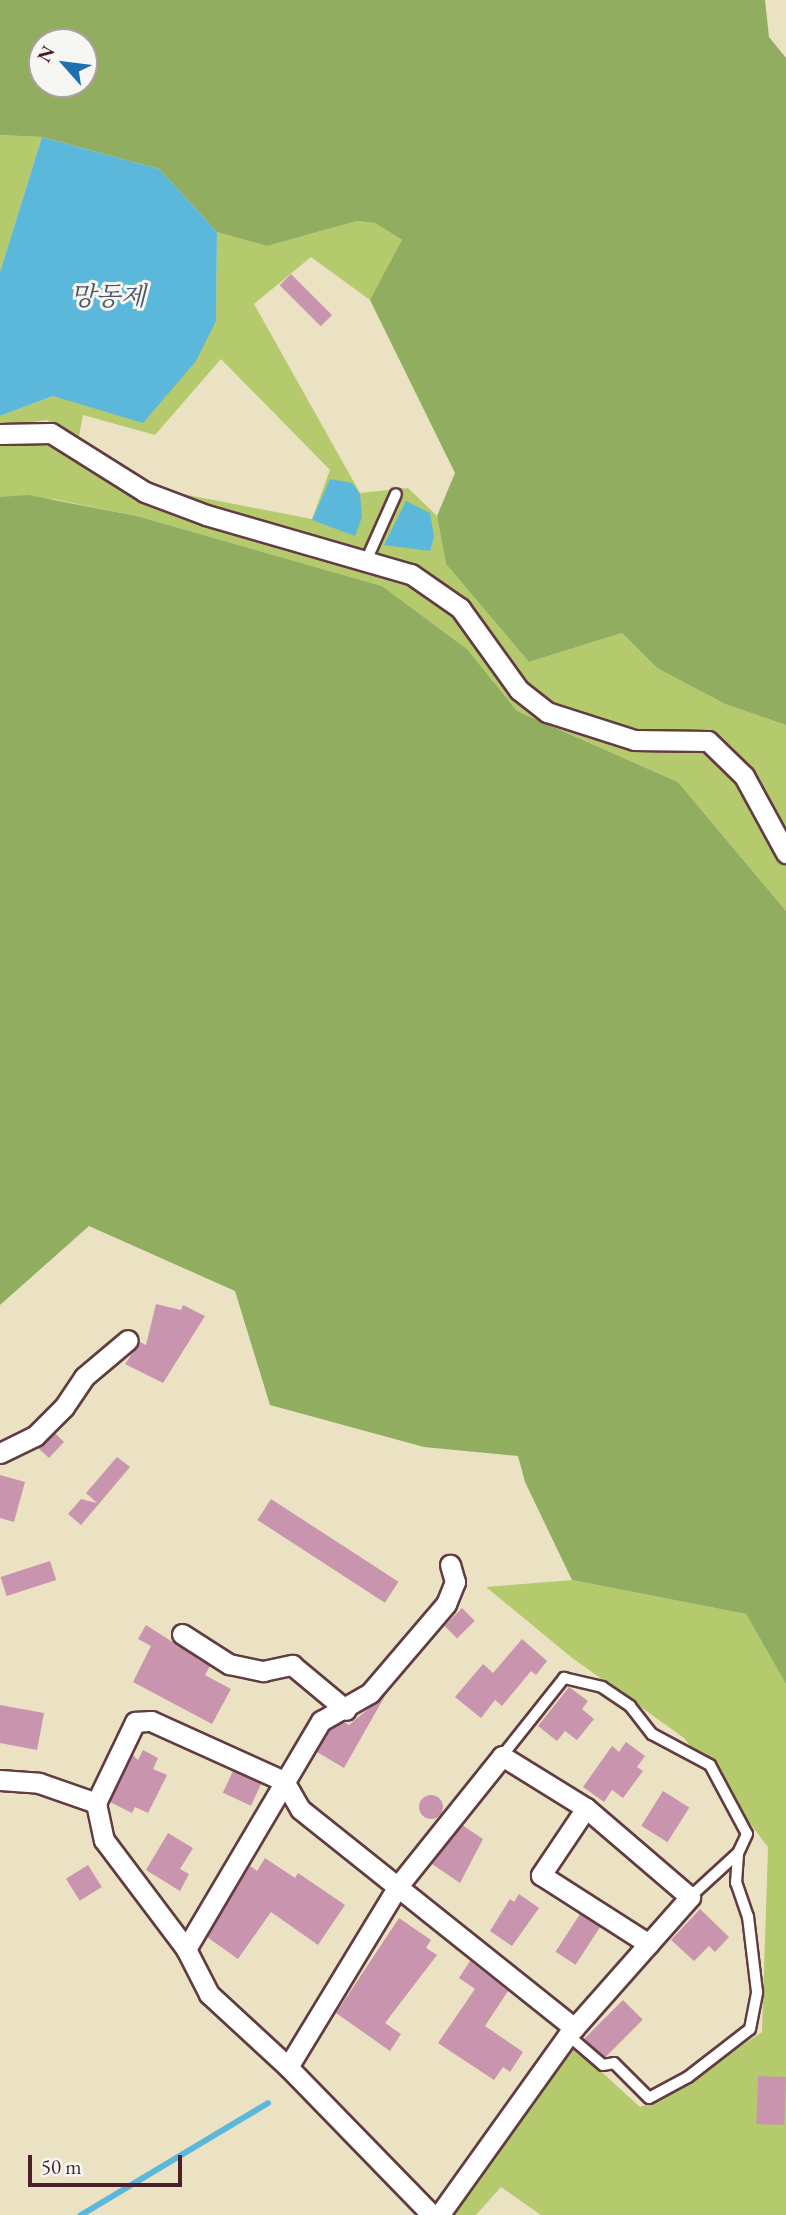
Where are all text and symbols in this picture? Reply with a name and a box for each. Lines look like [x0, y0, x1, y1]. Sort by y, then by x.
north arrow [28, 28, 98, 98]
text: N [31, 41, 60, 67]
water label: 망동제 [70, 281, 146, 313]
scale bar [32, 2142, 186, 2186]
text: 50 m [41, 2153, 82, 2180]

